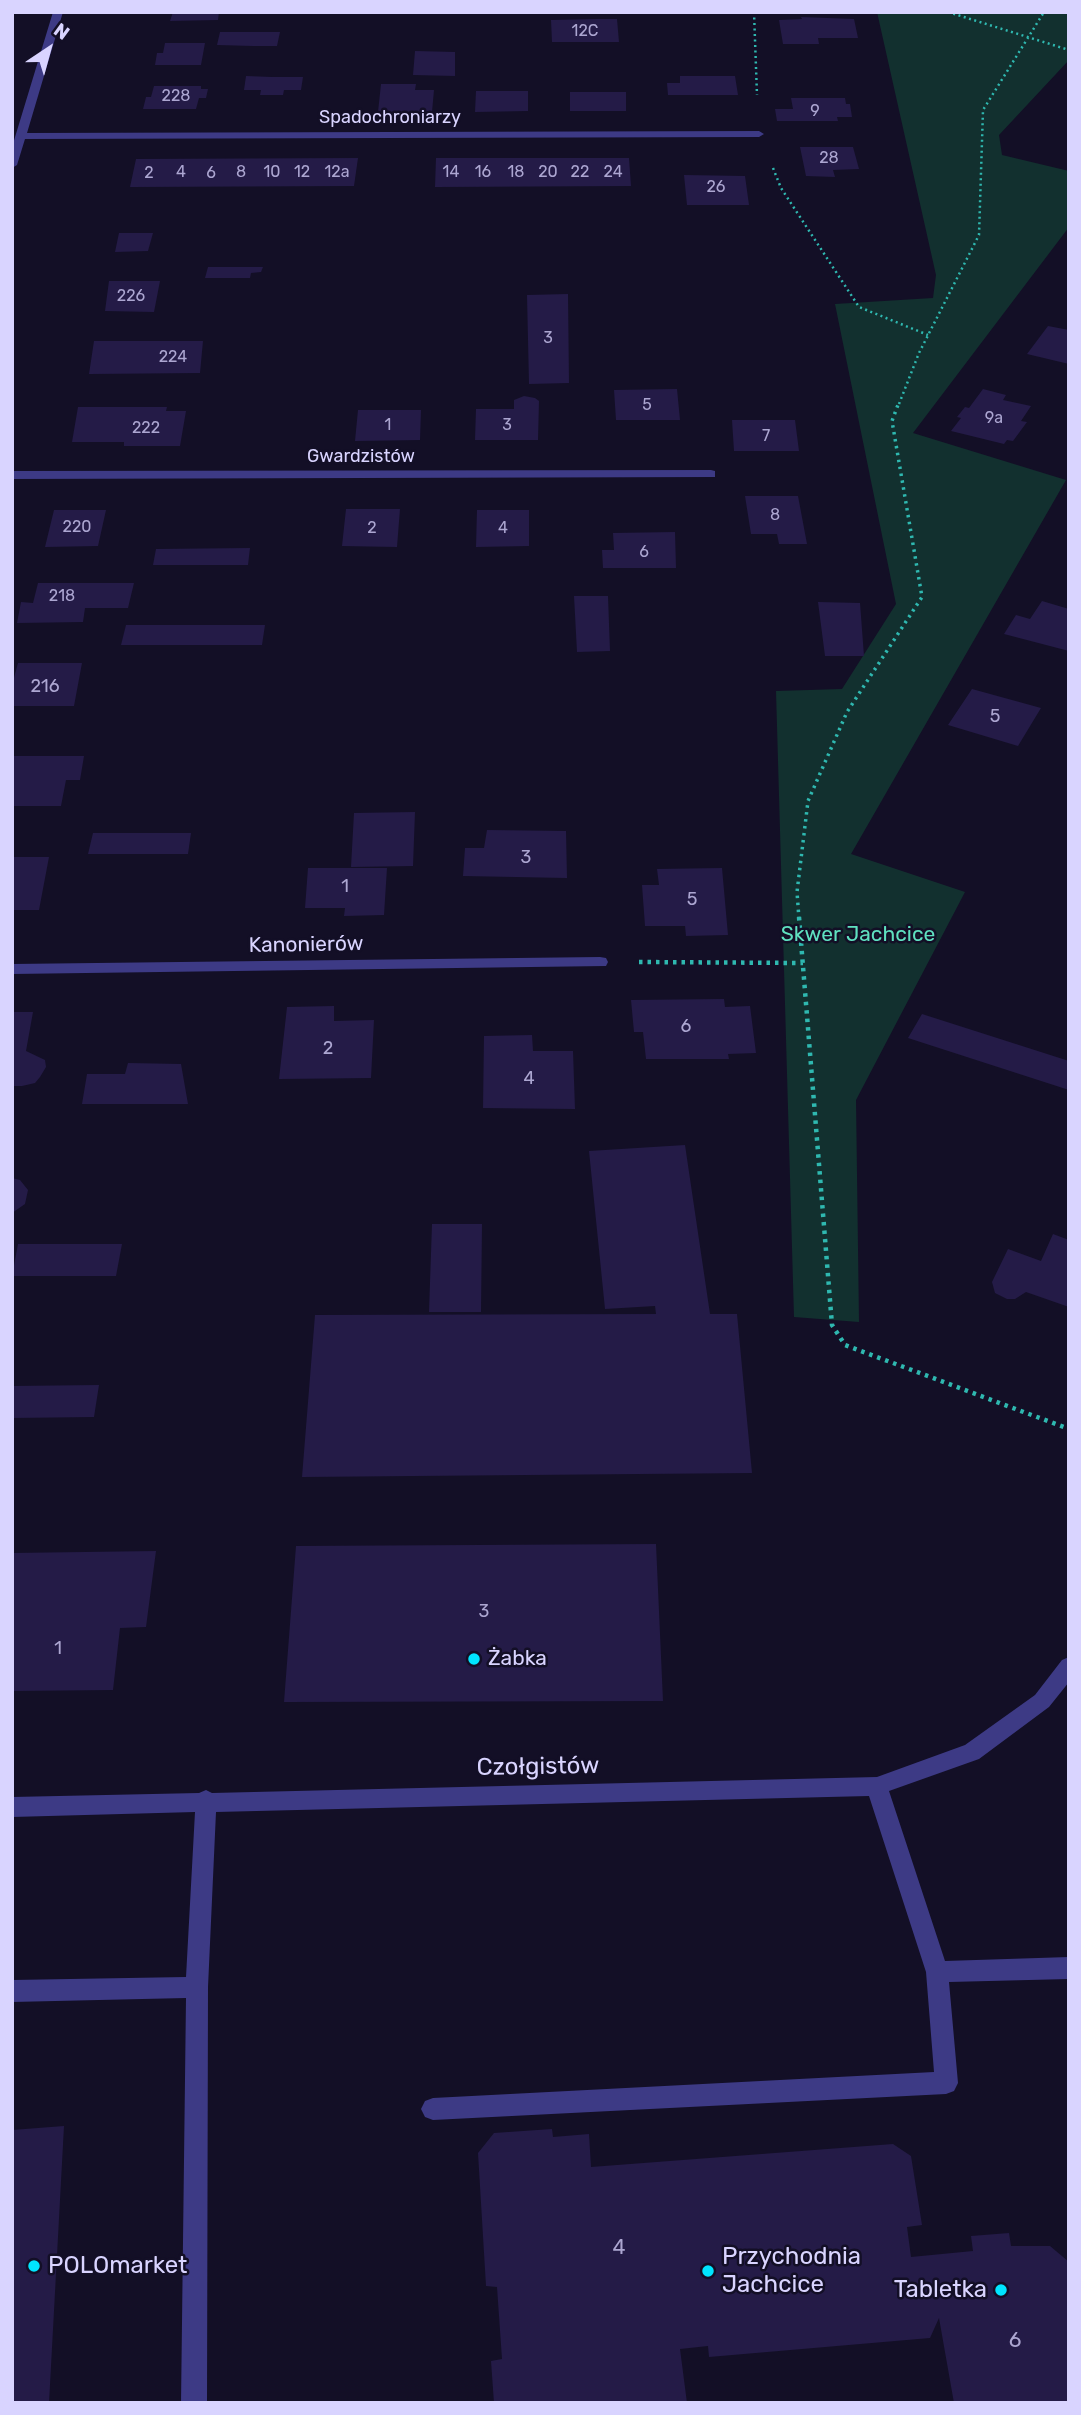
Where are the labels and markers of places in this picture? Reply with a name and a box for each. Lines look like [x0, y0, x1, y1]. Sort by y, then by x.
place label: Żabka [488, 1646, 547, 1672]
marker: Żabka [466, 1651, 482, 1667]
place label: Przychodnia Jachcice [722, 2243, 861, 2299]
place label: POLOmarket [48, 2252, 187, 2280]
marker: POLOmarket [26, 2258, 42, 2274]
marker: Przychodnia Jachcice [700, 2263, 716, 2279]
place label: Tabletka [894, 2276, 987, 2304]
marker: Tabletka [993, 2282, 1009, 2298]

